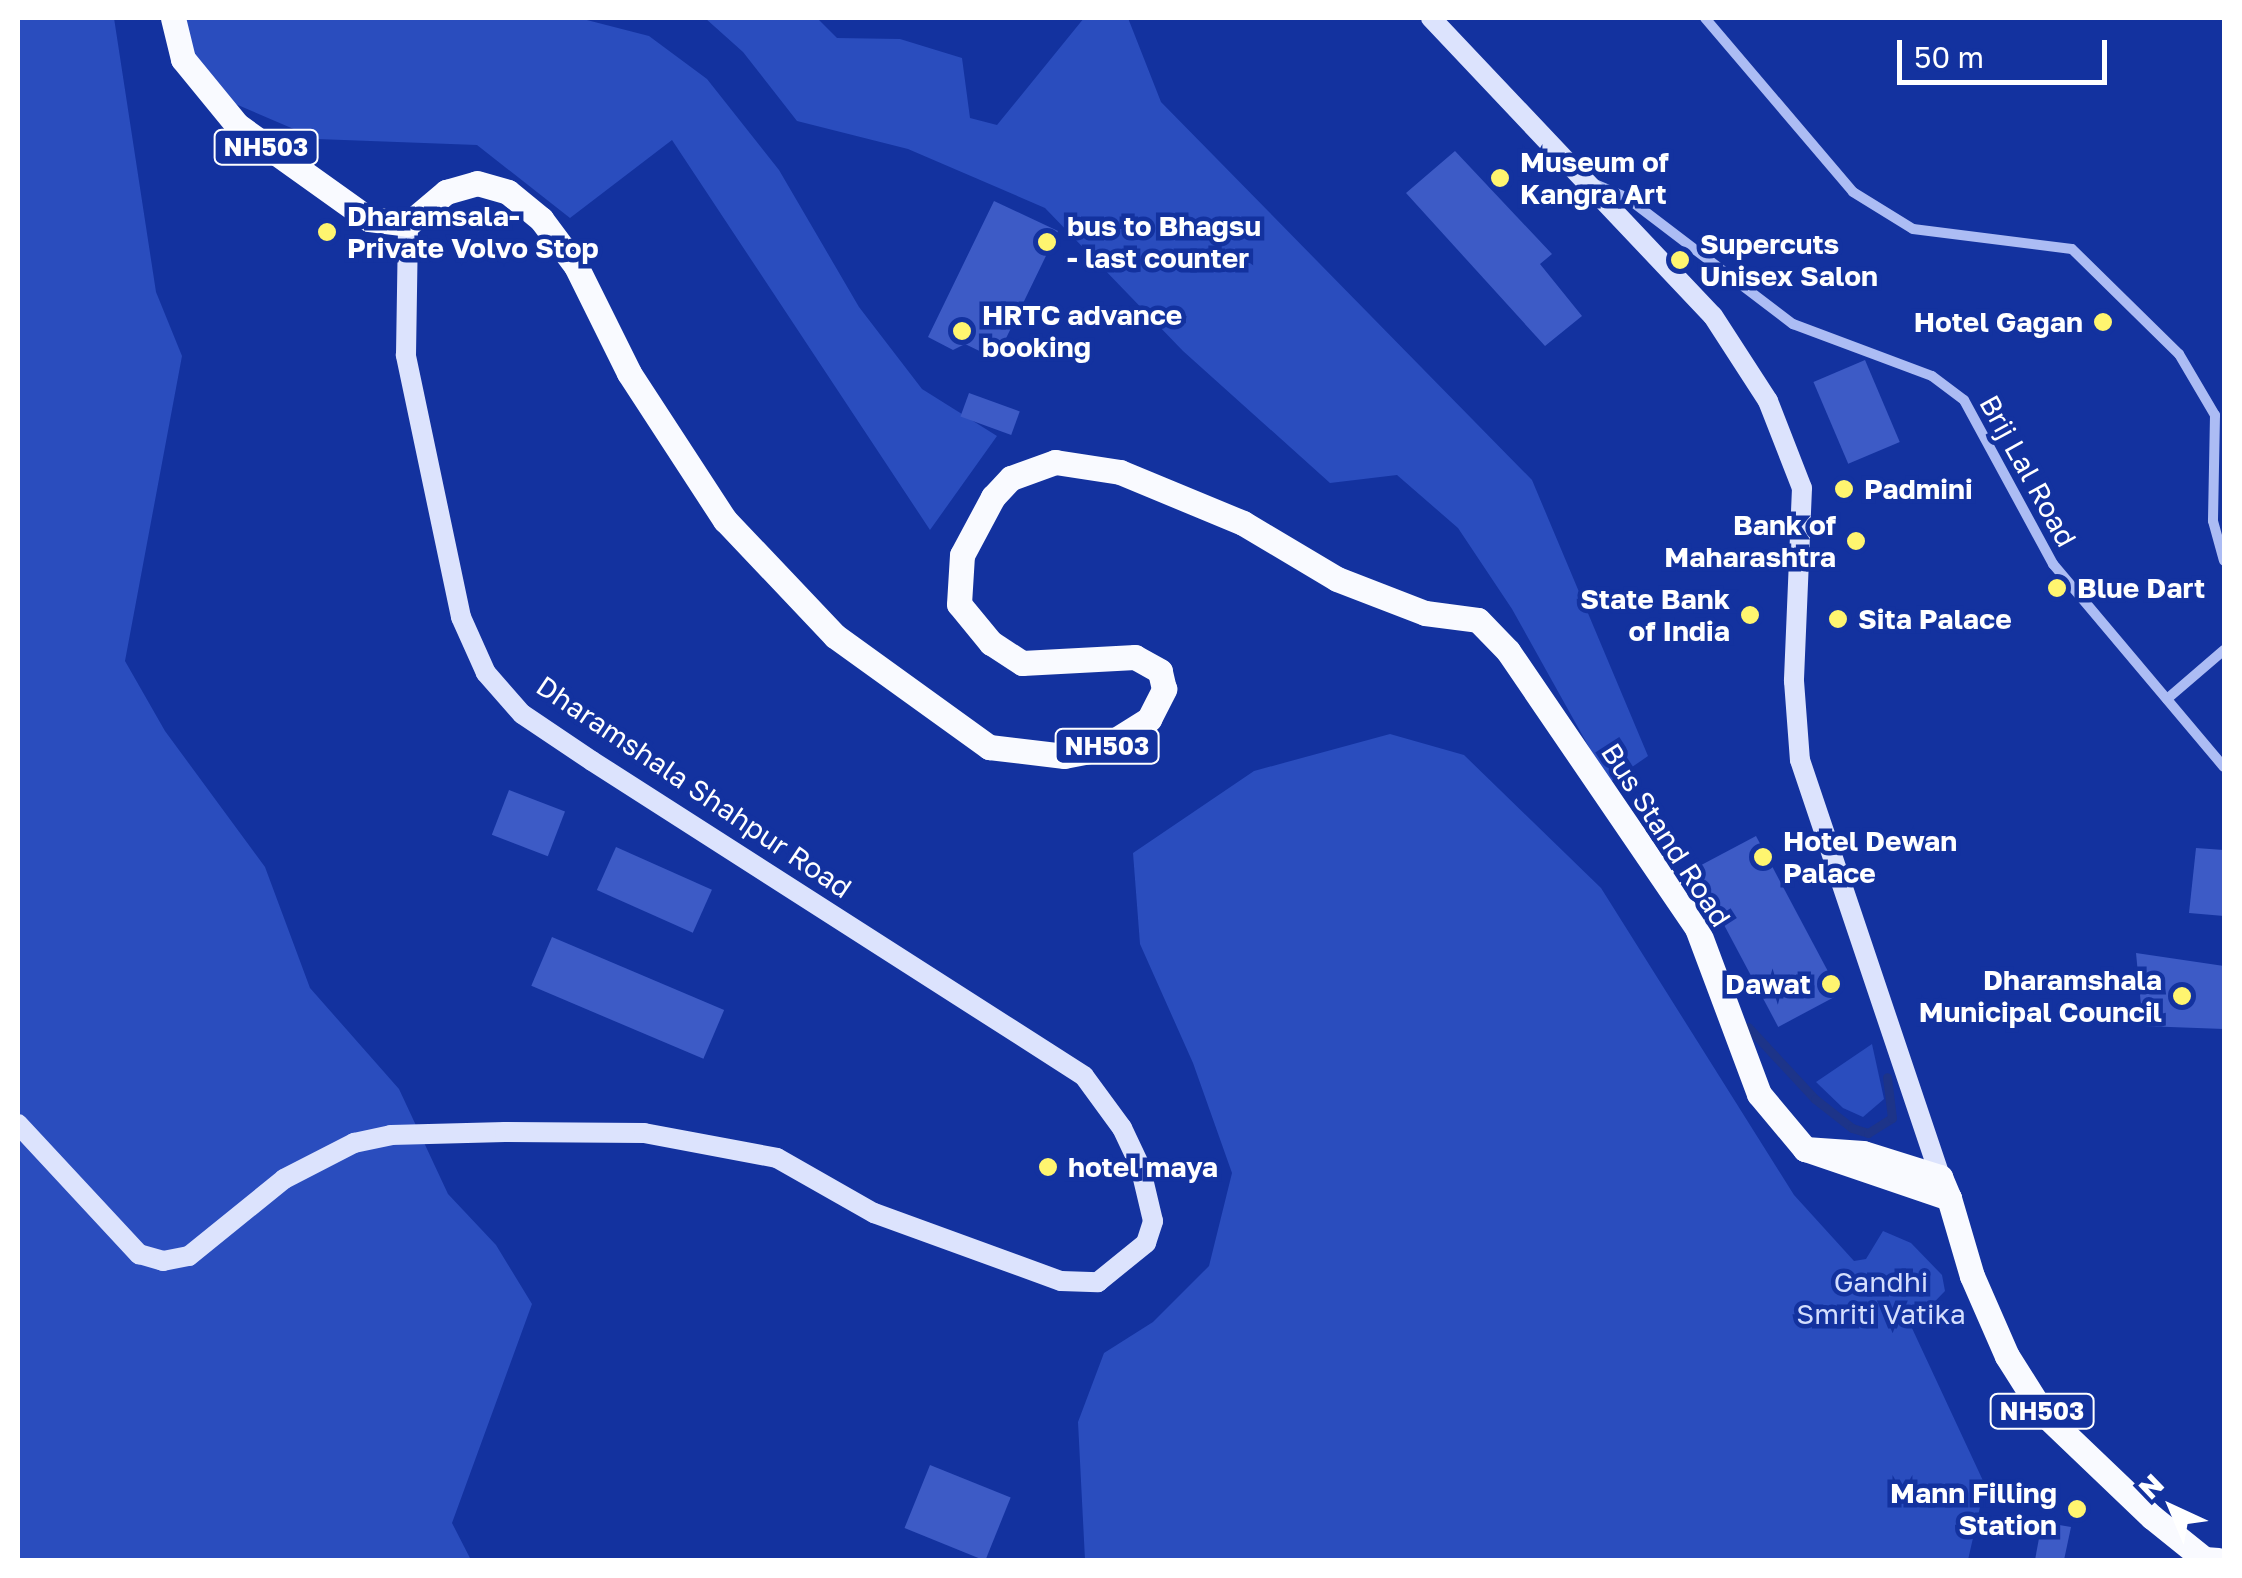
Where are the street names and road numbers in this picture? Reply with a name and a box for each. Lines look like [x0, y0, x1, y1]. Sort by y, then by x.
road number: NH503 [214, 127, 318, 167]
street label: Brij Lal Road [1973, 389, 2083, 553]
street label: Dharamshala Shahpur Road [530, 669, 858, 905]
road number: NH503 [1054, 726, 1160, 766]
street label: Bus Stand Road [1594, 737, 1738, 933]
road number: NH503 [1990, 1391, 2094, 1431]

